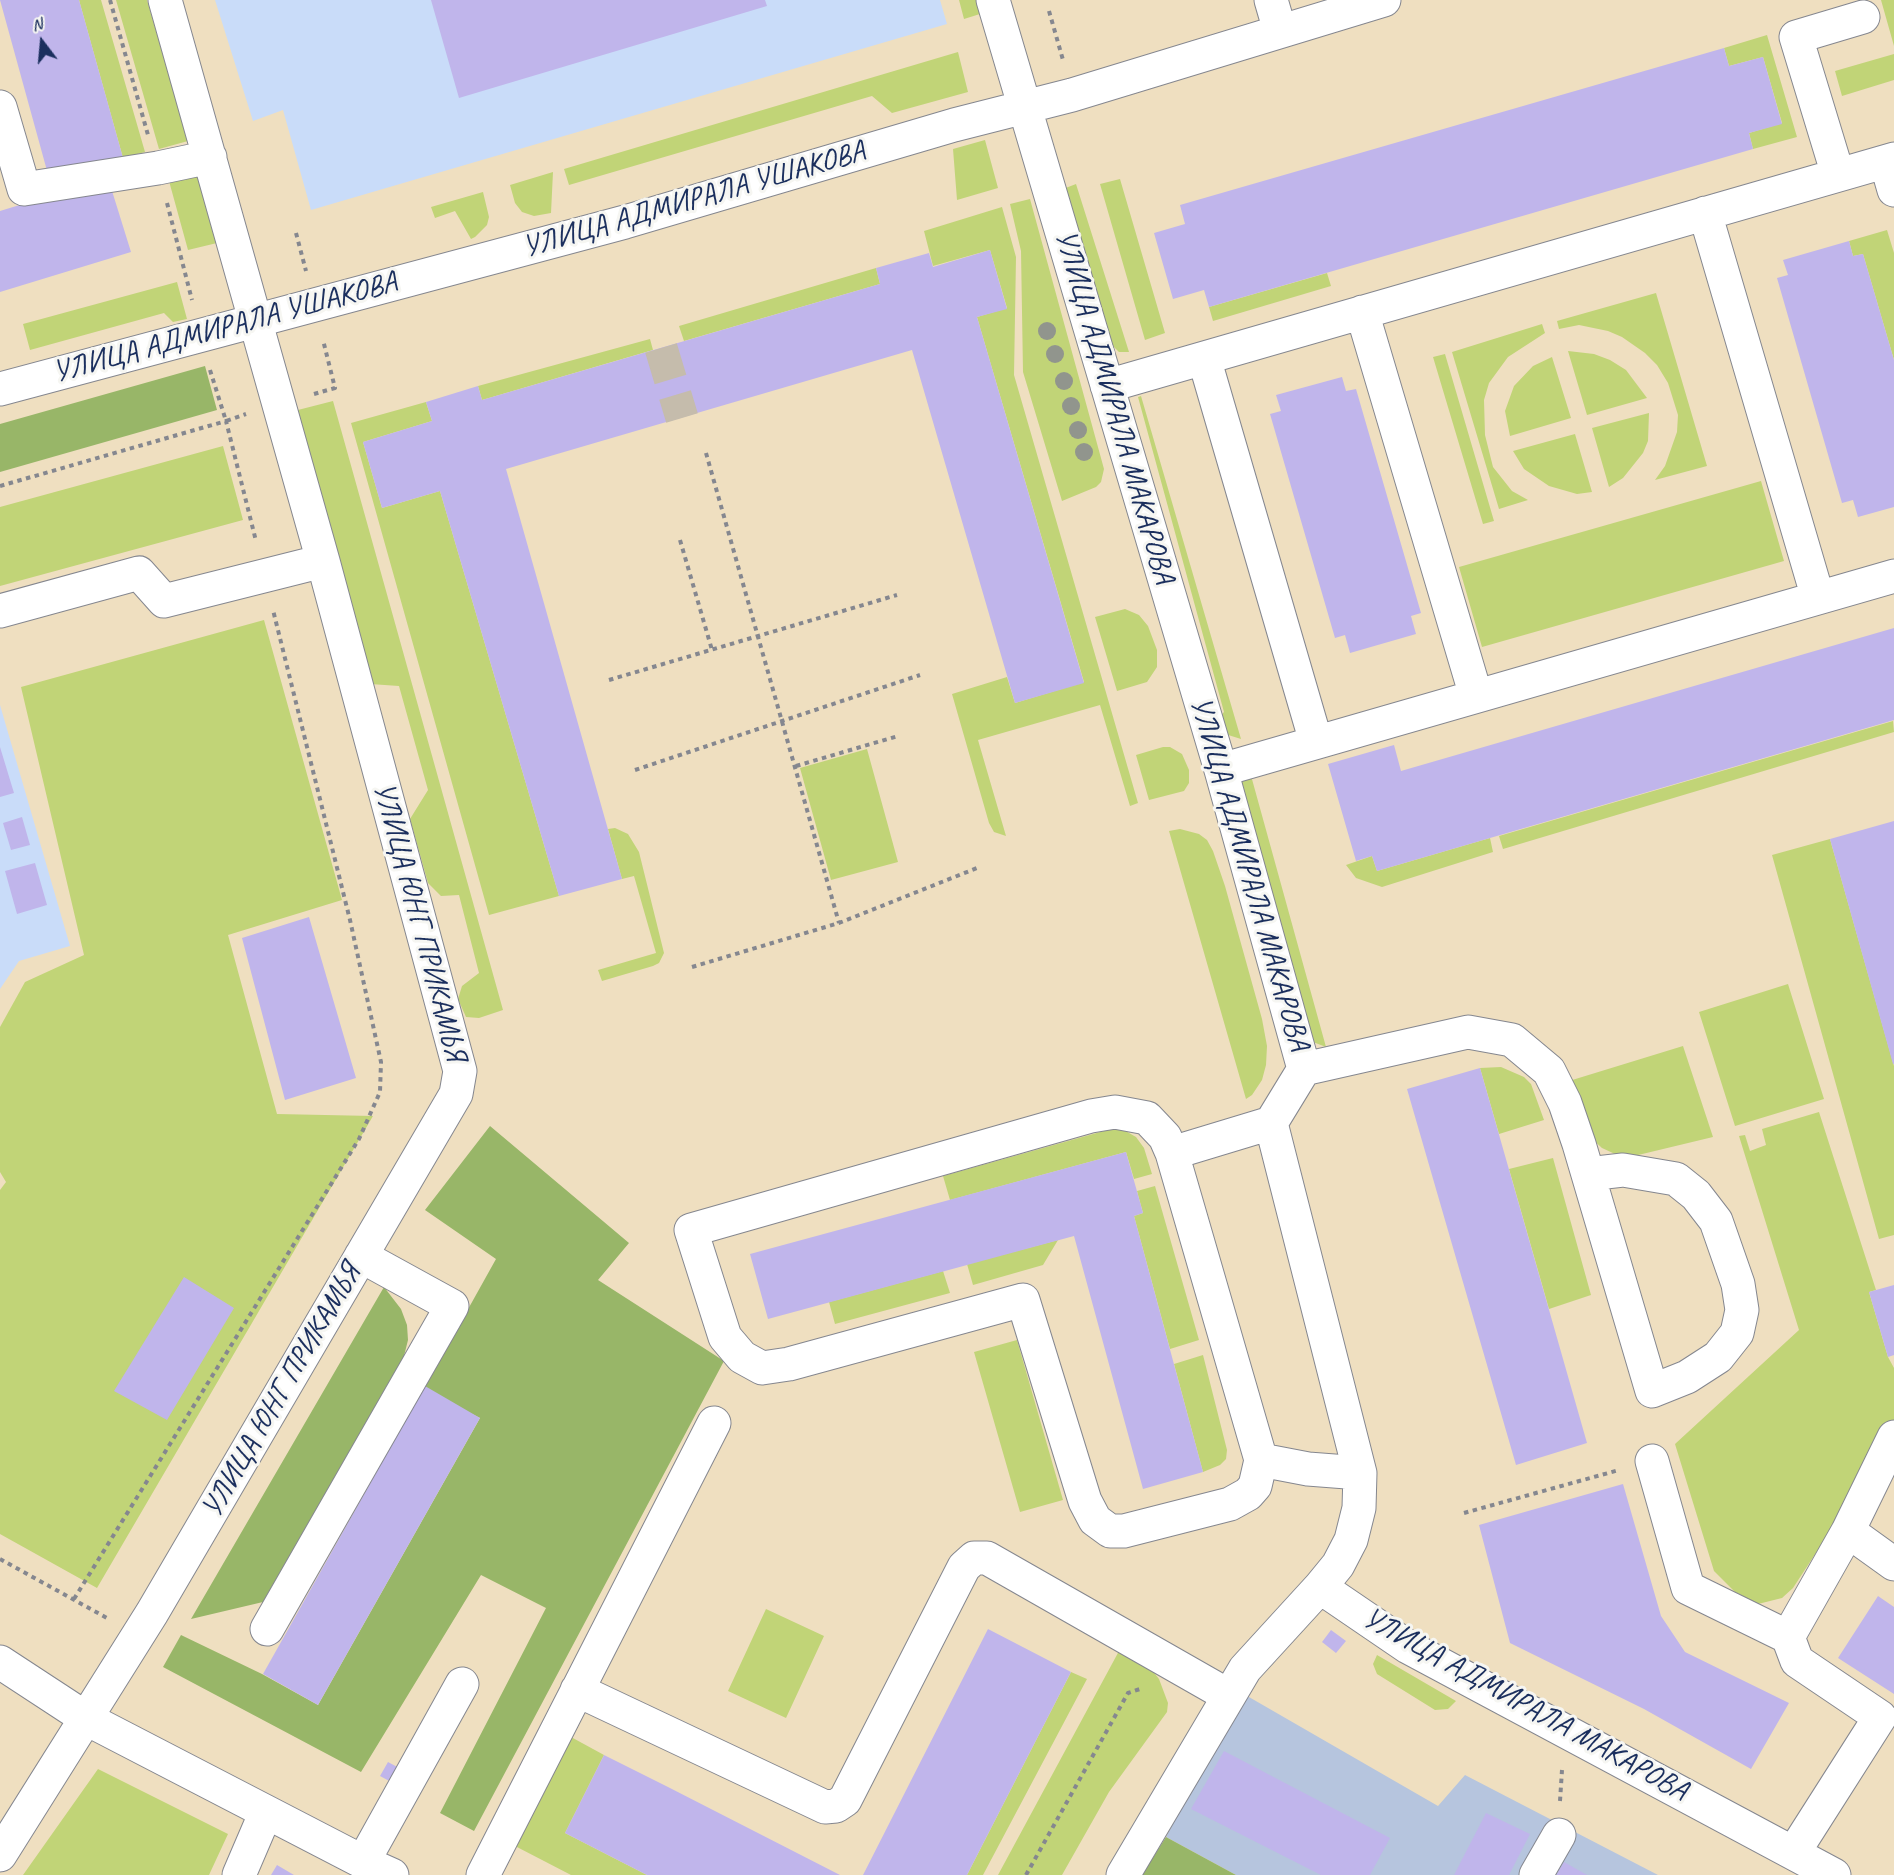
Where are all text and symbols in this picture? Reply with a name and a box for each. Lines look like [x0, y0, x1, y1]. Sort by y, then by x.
north arrow [12, 12, 72, 72]
text: N [30, 14, 45, 36]
street label: УЛИЦА АДМИРАЛА УШАКОВА [519, 134, 869, 266]
street label: УЛИЦА АДМИРАЛА МАКАРОВА [1046, 226, 1182, 588]
street label: УЛИЦА АДМИРАЛА УШАКОВА [49, 265, 401, 391]
street label: УЛИЦА АДМИРАЛА МАКАРОВА [1181, 693, 1317, 1055]
street label: УЛИЦА ЮНГ ПРИКАМЬЯ [364, 779, 474, 1065]
street label: УЛИЦА ЮНГ ПРИКАМЬЯ [195, 1258, 369, 1524]
street label: УЛИЦА АДМИРАЛА МАКАРОВА [1356, 1601, 1694, 1809]

